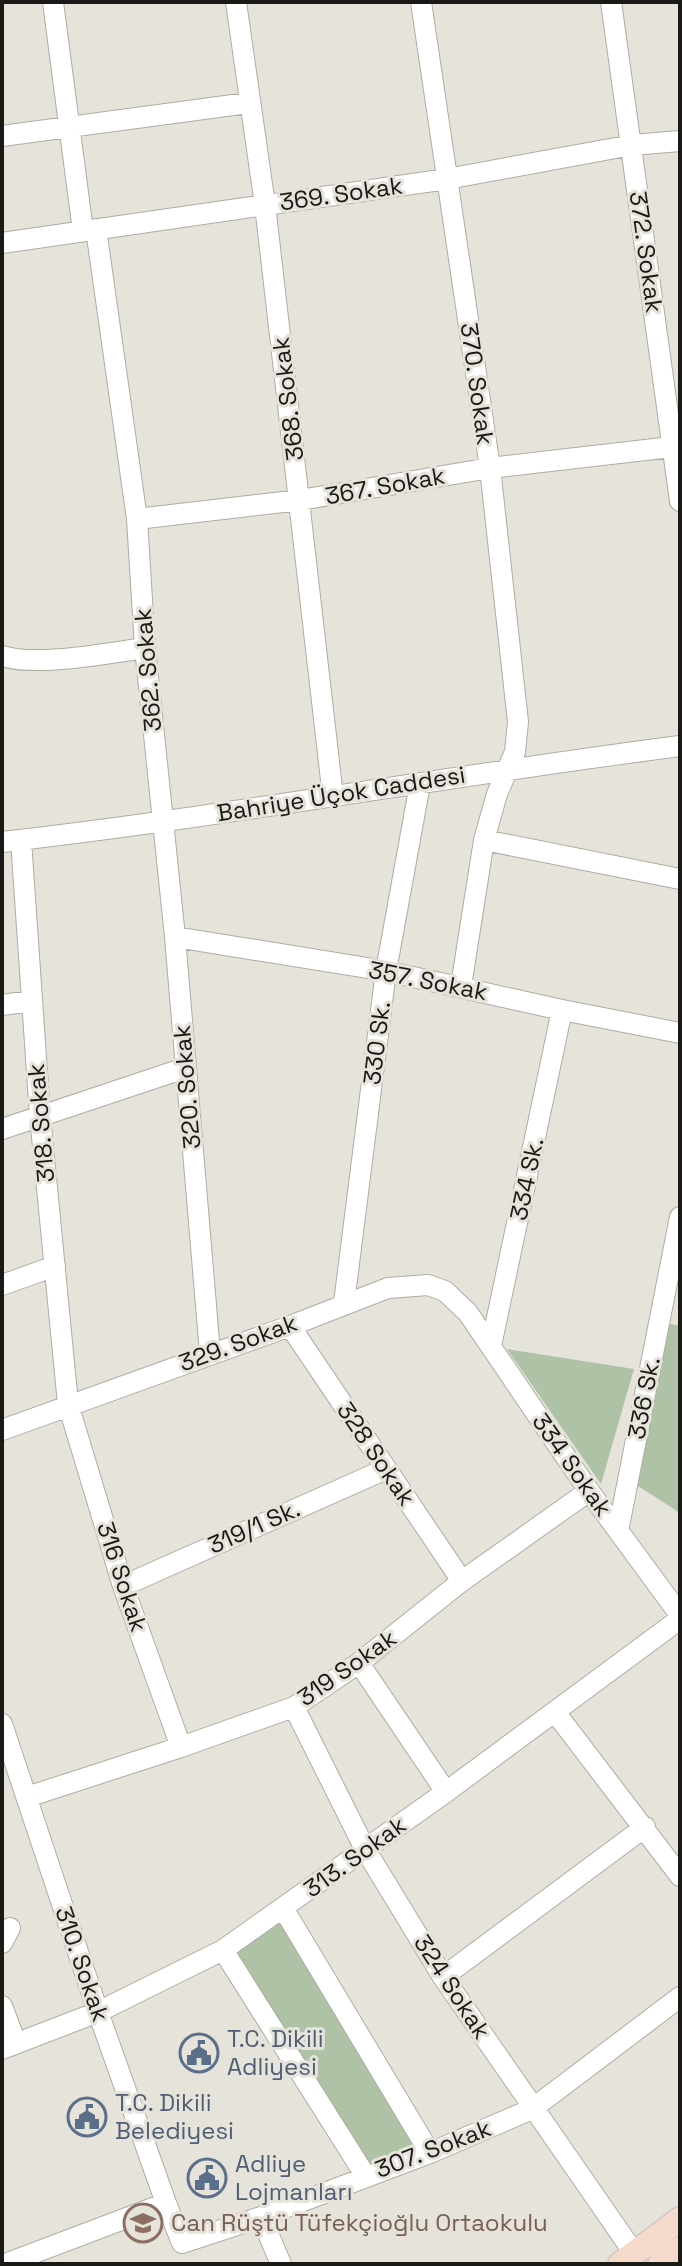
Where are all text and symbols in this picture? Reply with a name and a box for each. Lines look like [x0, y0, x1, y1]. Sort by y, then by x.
street label: 369. Sokak [277, 170, 405, 217]
street label: 372. Sokak [623, 189, 670, 315]
street label: 370. Sokak [454, 321, 501, 447]
street label: 368. Sokak [265, 335, 310, 463]
street label: 367. Sokak [323, 460, 447, 511]
street label: 362. Sokak [127, 607, 168, 733]
street label: Bahriye Üçok Caddesi [214, 759, 467, 828]
street label: 357. Sokak [366, 954, 490, 1007]
street label: 330 Sk. [356, 999, 397, 1087]
street label: 320. Sokak [166, 1024, 207, 1150]
street label: 318. Sokak [20, 1062, 61, 1184]
street label: 334 Sk. [503, 1135, 550, 1223]
street label: 329. Sokak [174, 1307, 301, 1378]
street label: 336 Sk. [620, 1354, 667, 1442]
street label: 328 Sokak [330, 1396, 423, 1512]
street label: 334 Sokak [526, 1407, 619, 1522]
street label: 319/1 Sk. [203, 1493, 305, 1561]
street label: 316 Sokak [90, 1518, 155, 1636]
street label: 319 Sokak [291, 1622, 402, 1713]
street label: 313. Sokak [297, 1809, 412, 1904]
street label: 310. Sokak [48, 1902, 117, 2025]
street label: 324 Sokak [407, 1929, 498, 2045]
place label: T.C. Dikili Adliyesi [227, 2023, 324, 2082]
public building icon: T.C. Dikili Adliyesi [178, 2032, 220, 2074]
place label: T.C. Dikili Belediyesi [115, 2087, 234, 2146]
public building icon: T.C. Dikili Belediyesi [66, 2096, 108, 2138]
street label: 307. Sokak [370, 2112, 495, 2185]
place label: Adliye Lojmanları [235, 2148, 353, 2207]
public building icon: Adliye Lojmanları [186, 2157, 228, 2199]
school or university icon: Can Rüştü Tüfekçioğlu Ortaokulu [122, 2202, 164, 2244]
place label: Can Rüştü Tüfekçioğlu Ortaokulu [171, 2207, 548, 2238]

